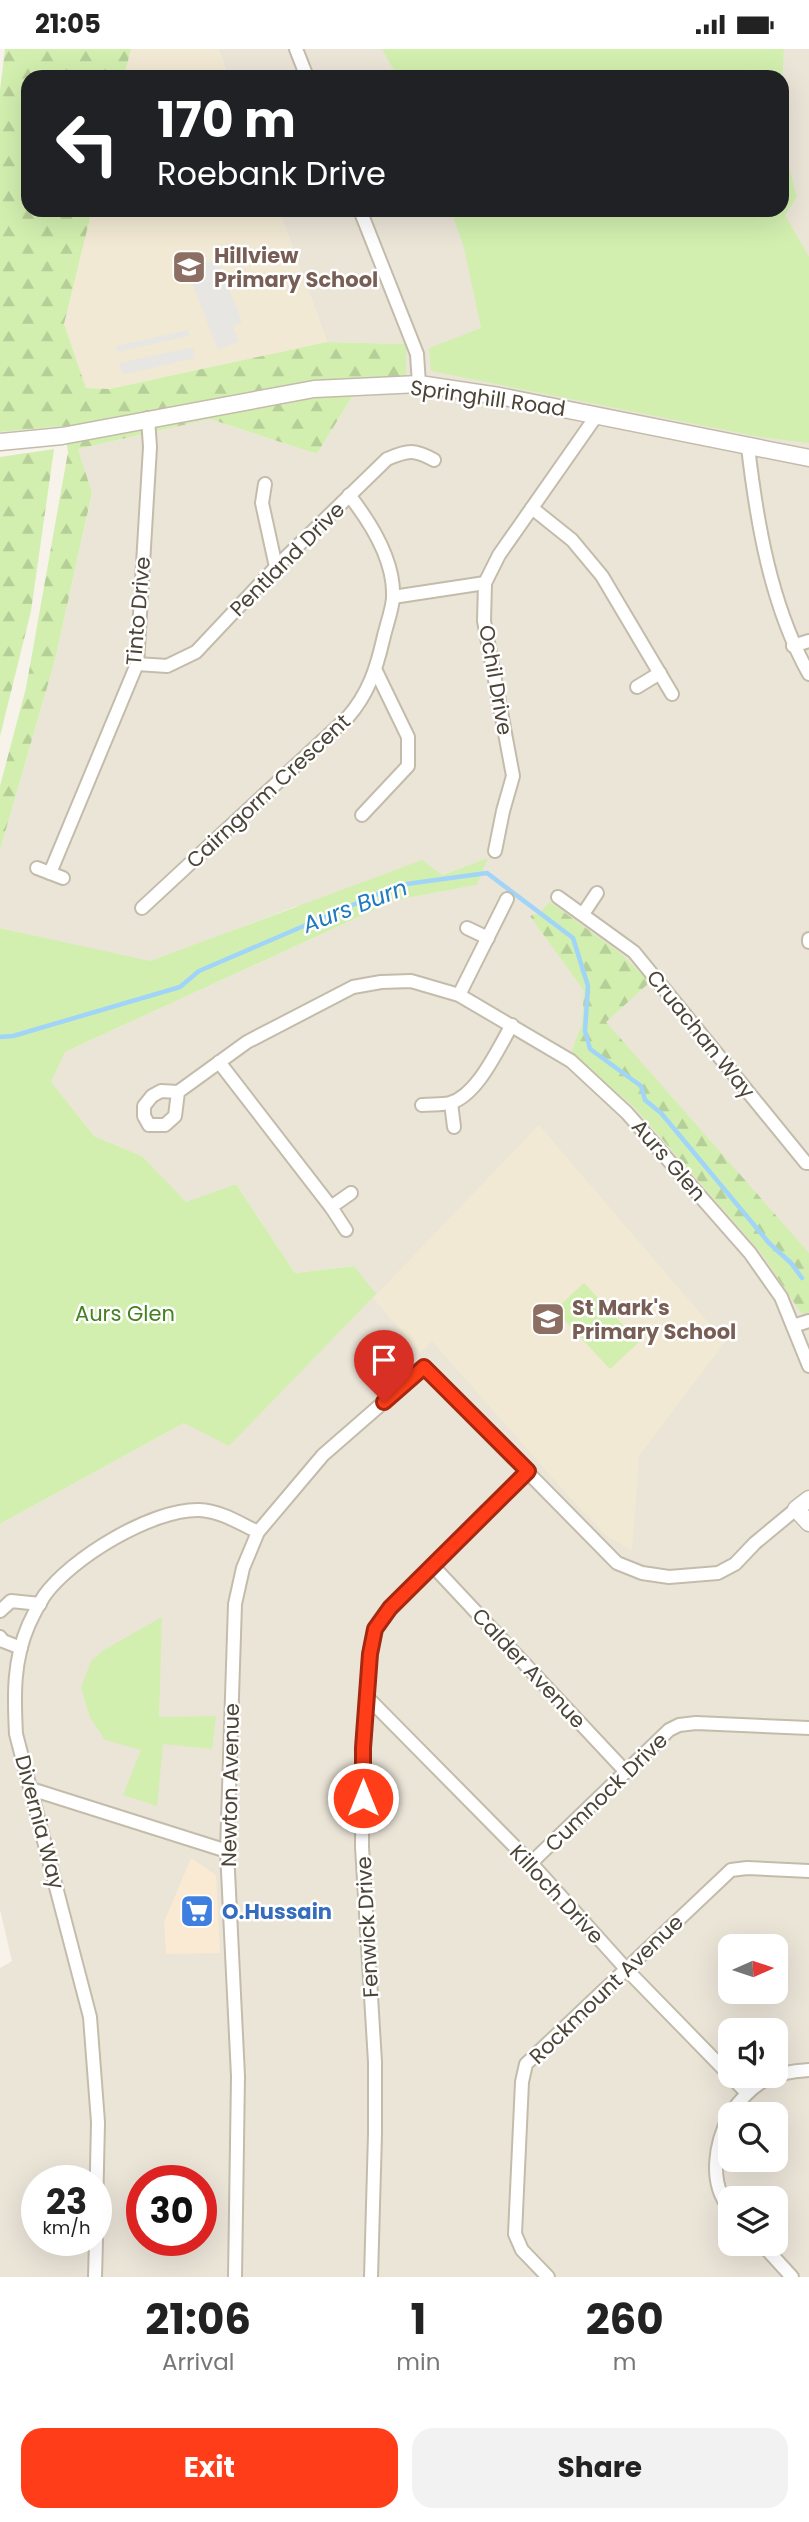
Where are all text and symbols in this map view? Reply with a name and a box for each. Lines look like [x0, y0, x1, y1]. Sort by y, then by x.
text: 21:05 [35, 6, 101, 42]
text: 170 m [157, 86, 296, 154]
icon: left [42, 98, 133, 189]
text: Roebank Drive [157, 151, 386, 196]
place label: Hillview Primary School [214, 241, 378, 294]
school or university icon: Hillview Primary School [170, 248, 208, 286]
street label: Springhill Road [409, 373, 567, 423]
street label: Pentland Drive [223, 495, 351, 623]
street label: Tinto Drive [119, 555, 157, 667]
street label: Ochil Drive [472, 623, 520, 737]
street label: Cairngorm Crescent [180, 707, 356, 875]
water label: Aurs Burn [297, 871, 412, 941]
street label: Cruachan Way [640, 964, 762, 1105]
street label: Aurs Glen [625, 1113, 713, 1207]
place label: St Mark's Primary School [572, 1293, 736, 1346]
park label: Aurs Glen [75, 1299, 175, 1328]
school or university icon: St Mark's Primary School [529, 1300, 567, 1338]
pin [354, 1330, 414, 1402]
icon: arrive [365, 1341, 403, 1379]
street label: Calder Avenue [466, 1601, 592, 1735]
street label: Newton Avenue [214, 1703, 246, 1867]
street label: Cumnock Drive [538, 1726, 674, 1858]
street label: Divernia Way [8, 1752, 72, 1892]
position arrow [326, 1761, 400, 1835]
street label: Killoch Drive [503, 1838, 611, 1950]
street label: Fenwick Drive [349, 1856, 385, 1998]
supermarket icon: O.Hussain [178, 1892, 216, 1930]
place label: O.Hussain [222, 1897, 332, 1926]
street label: Rockmount Avenue [523, 1908, 689, 2070]
north arrow [718, 1934, 788, 2004]
map controls [718, 1934, 788, 2256]
button: sound [718, 2018, 788, 2088]
button: search [718, 2102, 788, 2172]
speed limit sign: 30 [126, 2165, 217, 2256]
text: 23 [46, 2177, 87, 2226]
button: layers [718, 2186, 788, 2256]
text: km/h [43, 2215, 90, 2240]
text: 21:06 [145, 2290, 251, 2349]
text: 1 [410, 2290, 426, 2349]
text: 260 [586, 2290, 664, 2349]
text: Arrival [162, 2346, 234, 2378]
text: min [396, 2346, 440, 2378]
text: m [613, 2346, 637, 2378]
button: Exit [21, 2428, 398, 2508]
button: Share [412, 2428, 788, 2508]

